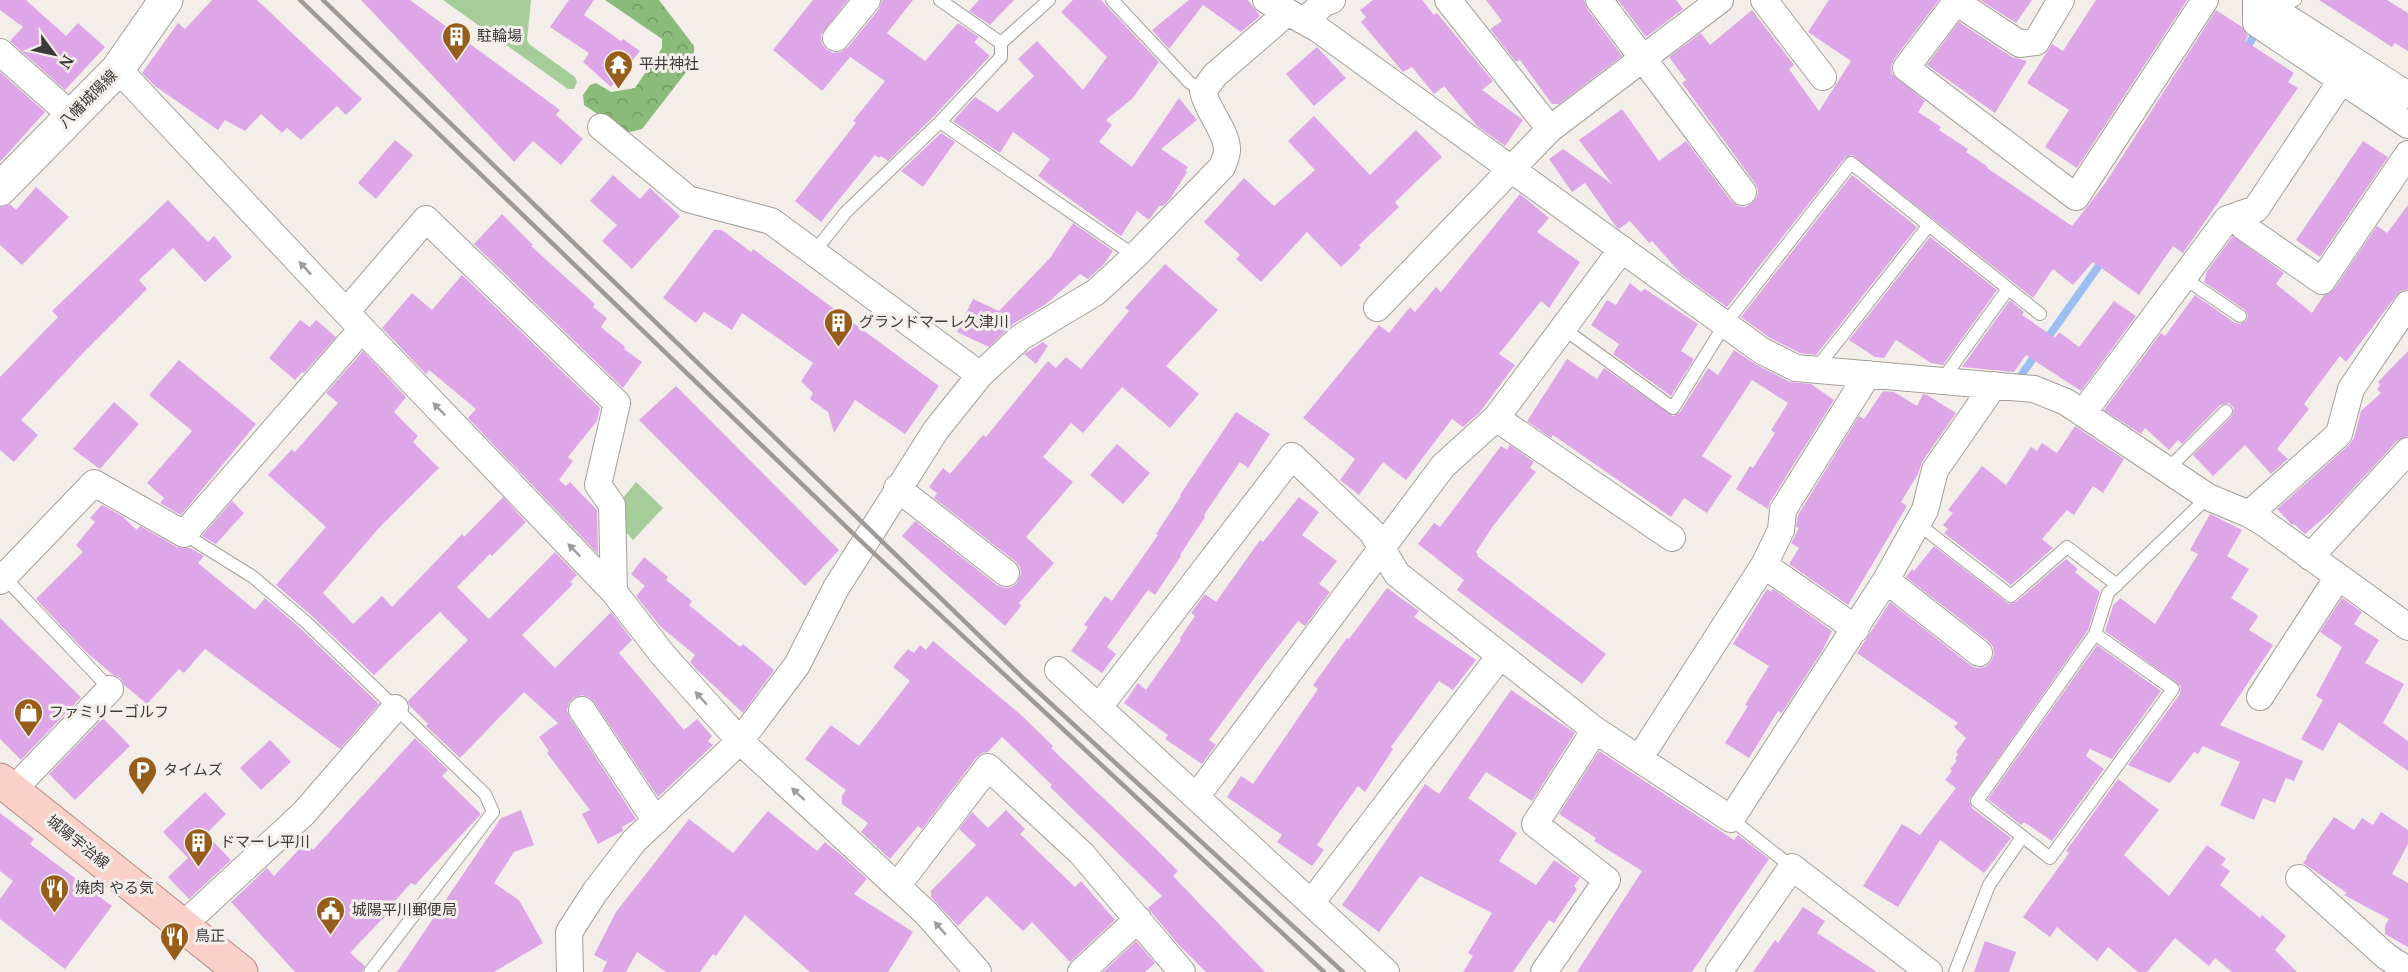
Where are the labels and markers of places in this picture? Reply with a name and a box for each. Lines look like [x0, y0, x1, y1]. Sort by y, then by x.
building icon: 駐輪場 [440, 20, 472, 62]
place label: 駐輪場 [477, 25, 522, 45]
temple icon: 平井神社 [602, 48, 634, 90]
place label: 平井神社 [639, 53, 699, 73]
building icon: グランドマーレ久津川 [822, 306, 854, 348]
place label: グランドマーレ久津川 [859, 311, 1009, 331]
shop icon: ファミリーゴルフ [12, 696, 44, 738]
place label: ファミリーゴルフ [49, 701, 169, 721]
parking icon: タイムズ [126, 754, 158, 796]
place label: タイムズ [163, 759, 223, 779]
building icon: ドマーレ平川 [183, 826, 215, 868]
place label: ドマーレ平川 [220, 831, 310, 851]
restaurant icon: 焼肉 やる気 [38, 872, 70, 914]
place label: 焼肉 やる気 [75, 877, 154, 897]
public building icon: 城陽平川郵便局 [315, 894, 347, 936]
place label: 城陽平川郵便局 [352, 899, 457, 919]
restaurant icon: 鳥正 [158, 920, 190, 962]
place label: 鳥正 [195, 925, 225, 945]

